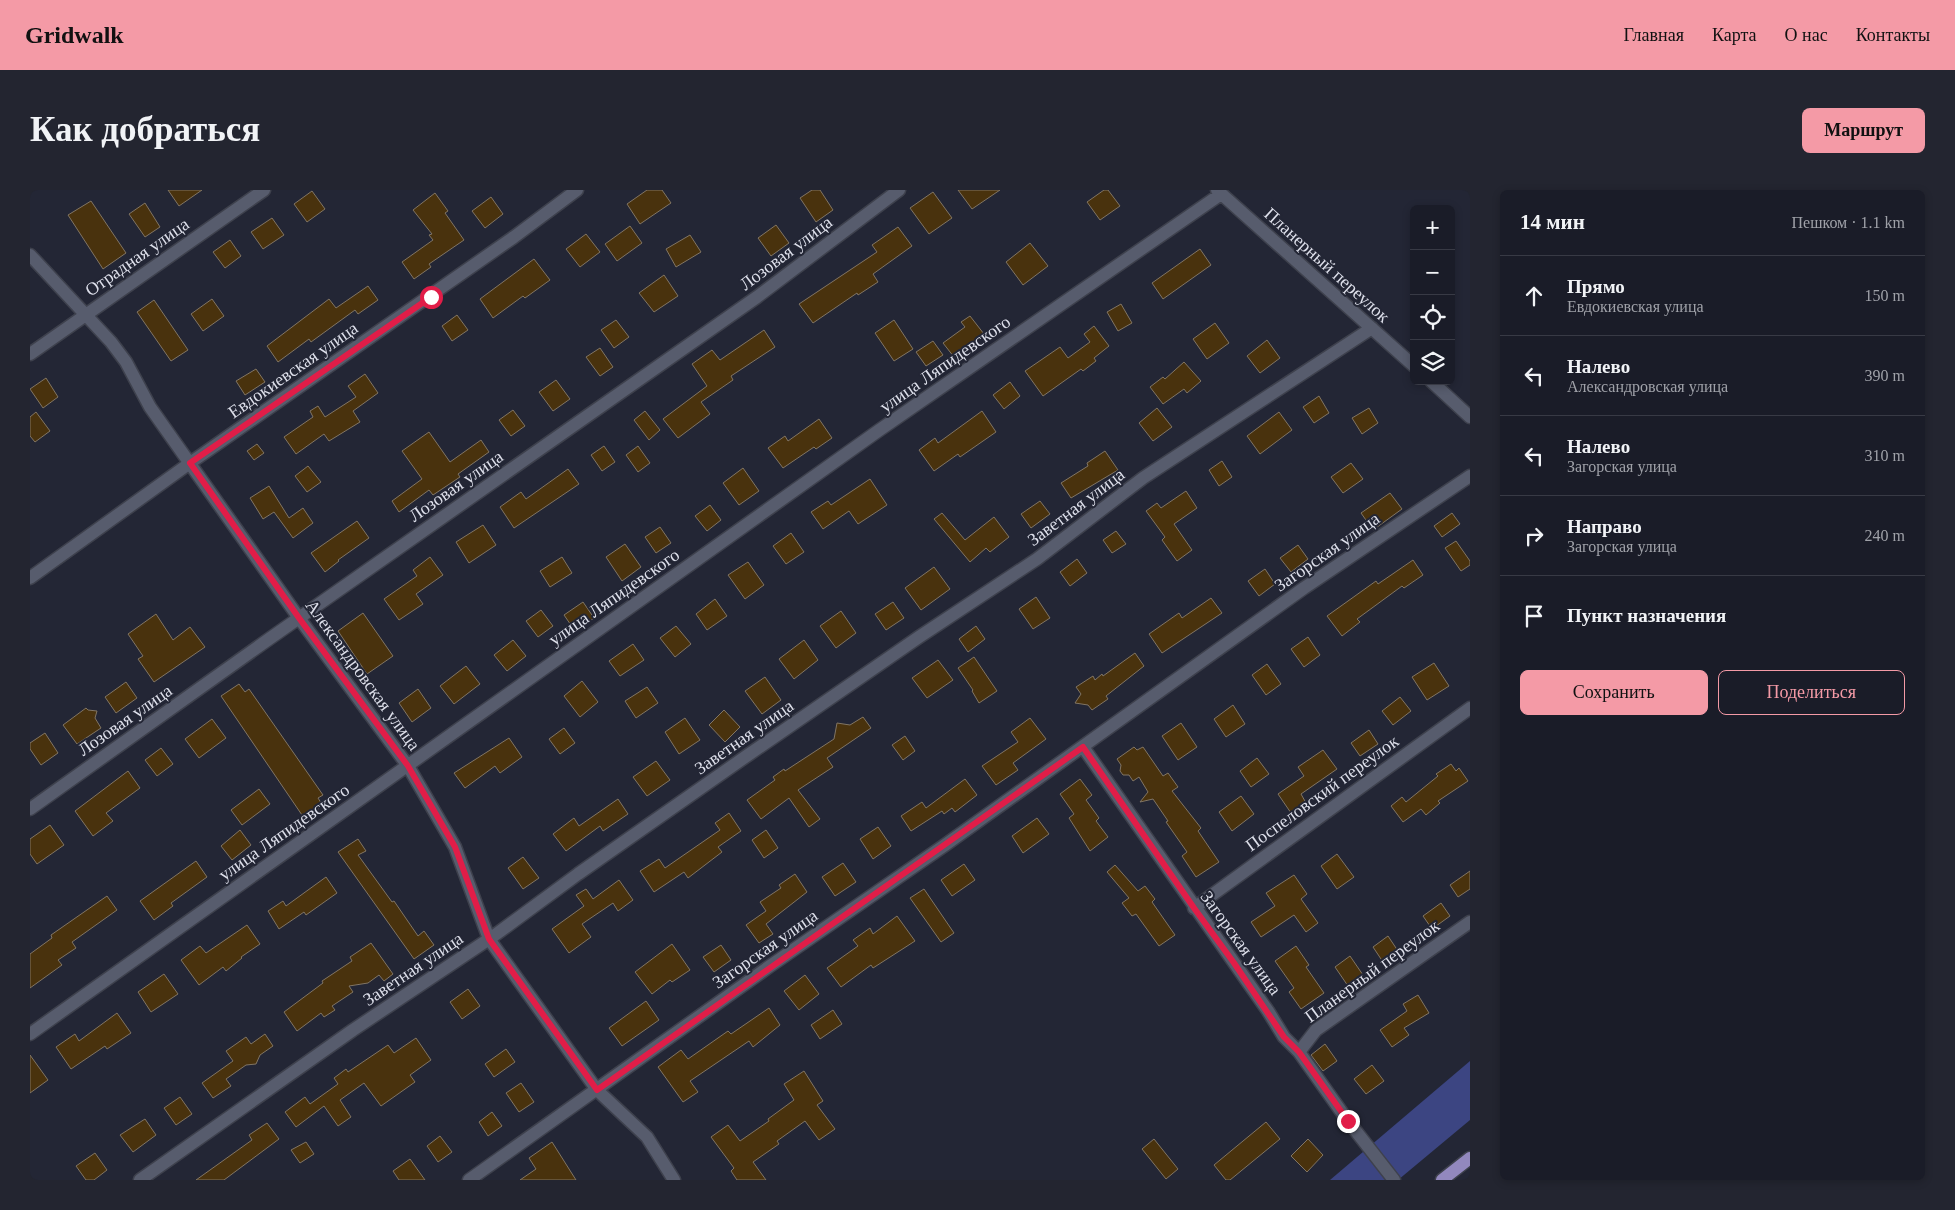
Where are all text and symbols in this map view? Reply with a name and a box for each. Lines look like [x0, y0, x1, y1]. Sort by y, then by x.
text: Gridwalk [25, 22, 124, 48]
text: Главная [1624, 25, 1684, 45]
text: Карта [1712, 25, 1757, 45]
text: О нас [1785, 25, 1828, 45]
text: Контакты [1856, 25, 1930, 45]
button: Маршрут [1802, 108, 1925, 153]
text: Как добраться [30, 110, 260, 149]
street label: Планерный переулок [1260, 204, 1394, 327]
map controls [1410, 205, 1455, 385]
button: + [1410, 205, 1455, 250]
text: 14 мин [1520, 210, 1585, 234]
street label: Лозовая улица [736, 212, 836, 294]
street label: Отрадная улица [81, 214, 193, 300]
text: Пешком · 1.1 km [1791, 214, 1905, 231]
button: − [1410, 250, 1455, 295]
text: Прямо [1567, 276, 1625, 297]
icon: ahead [1520, 282, 1548, 310]
route start [420, 286, 443, 309]
text: 150 m [1865, 287, 1905, 304]
button: locate [1410, 295, 1455, 340]
text: Евдокиевская улица [1567, 298, 1704, 315]
street label: улица Ляпидевского [876, 311, 1014, 417]
street label: Евдокиевская улица [224, 318, 362, 422]
button: layers [1410, 340, 1455, 385]
text: Налево [1567, 356, 1630, 377]
icon: left [1520, 362, 1548, 390]
text: 390 m [1865, 367, 1905, 384]
text: Александровская улица [1567, 378, 1728, 395]
text: Налево [1567, 436, 1630, 457]
icon: left [1520, 442, 1548, 470]
street label: Лозовая улица [405, 446, 507, 526]
text: 310 m [1865, 447, 1905, 464]
text: Загорская улица [1567, 458, 1677, 475]
street label: Заветная улица [1024, 464, 1128, 550]
street label: Загорская улица [1271, 508, 1383, 596]
text: Направо [1567, 516, 1642, 537]
icon: right [1520, 522, 1548, 550]
text: 240 m [1865, 527, 1905, 544]
text: Загорская улица [1567, 538, 1677, 555]
street label: улица Ляпидевского [545, 544, 683, 650]
street label: Александровская улица [302, 596, 424, 754]
icon: arrive [1520, 602, 1548, 630]
text: Пункт назначения [1567, 605, 1726, 626]
button: Сохранить [1520, 670, 1708, 715]
button: Поделиться [1718, 670, 1905, 715]
street label: Лозовая улица [74, 680, 176, 760]
street label: Заветная улица [691, 696, 797, 778]
street label: Поспеловский переулок [1242, 731, 1403, 855]
street label: улица Ляпидевского [215, 779, 353, 885]
street label: Загорская улица [1197, 887, 1285, 999]
street label: Загорская улица [709, 905, 821, 993]
street label: Планерный переулок [1301, 915, 1443, 1027]
street label: Заветная улица [359, 928, 467, 1010]
route end [1337, 1110, 1360, 1133]

